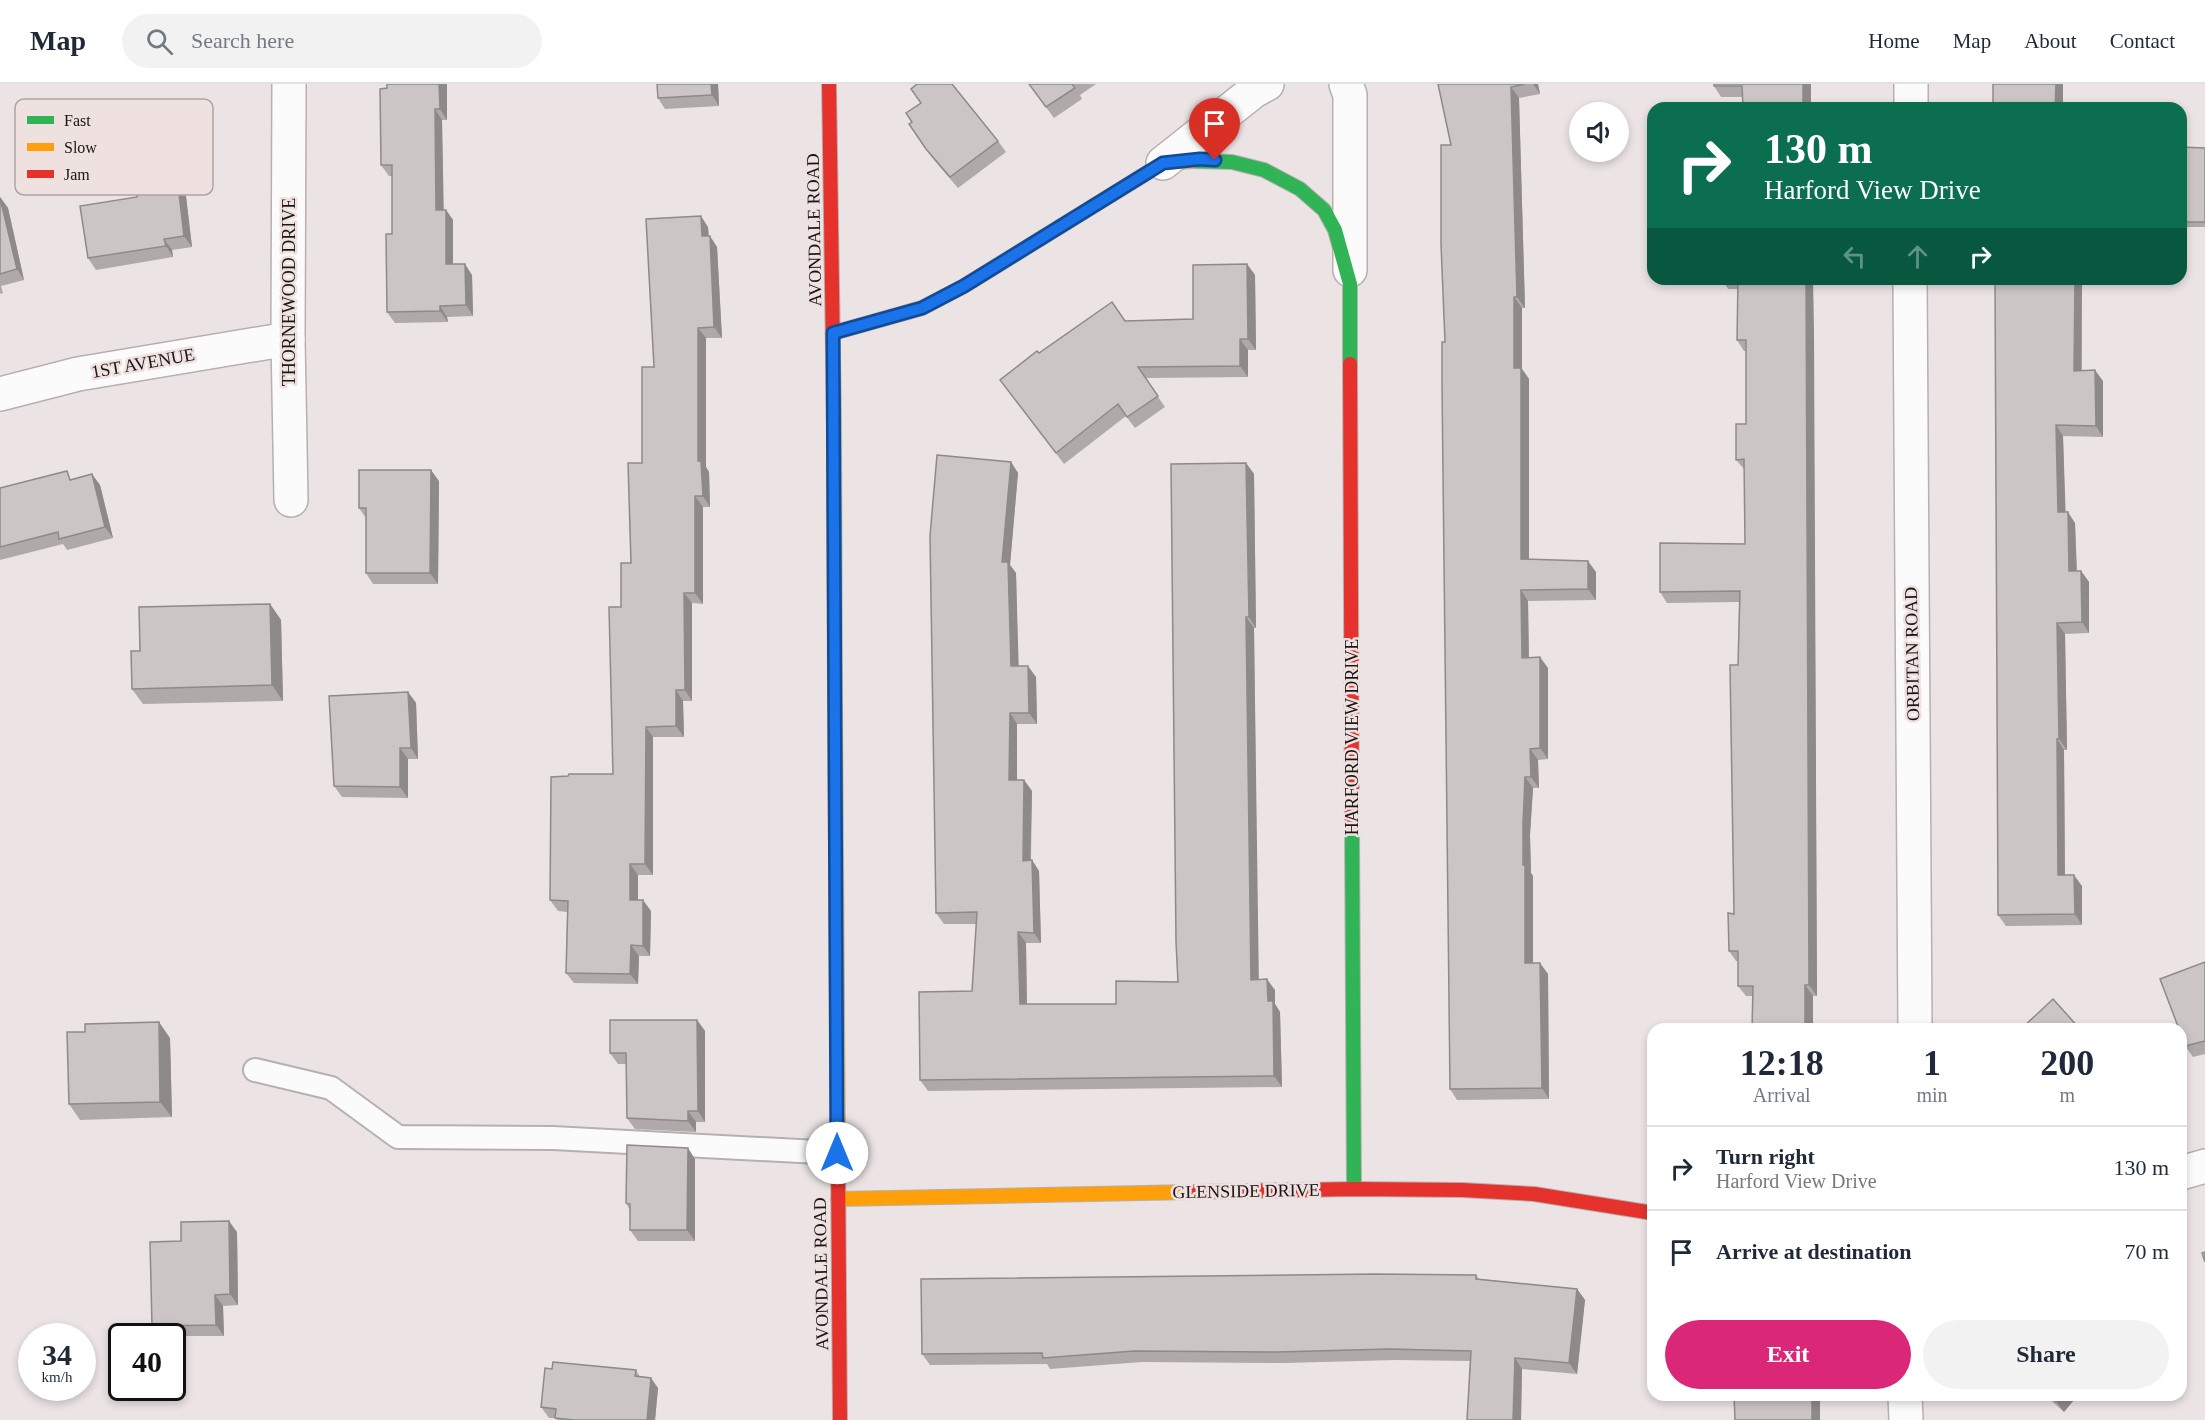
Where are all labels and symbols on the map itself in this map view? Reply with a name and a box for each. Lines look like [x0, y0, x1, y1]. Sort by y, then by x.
pin [1189, 98, 1240, 160]
legend [15, 99, 213, 195]
text: Fast [64, 112, 91, 129]
text: Slow [64, 139, 97, 156]
street label: AVONDALE ROAD [803, 153, 825, 307]
text: Jam [64, 166, 90, 183]
street label: THORNEWOOD DRIVE [279, 198, 299, 386]
street label: 1ST AVENUE [90, 344, 196, 382]
street label: ORBITAN ROAD [1901, 587, 1923, 721]
street label: HARFORD VIEW DRIVE [1342, 639, 1362, 835]
position arrow [805, 1121, 869, 1185]
street label: GLENSIDE DRIVE [1172, 1180, 1320, 1202]
street label: AVONDALE ROAD [810, 1197, 832, 1351]
speed limit sign: 40 [108, 1323, 186, 1401]

